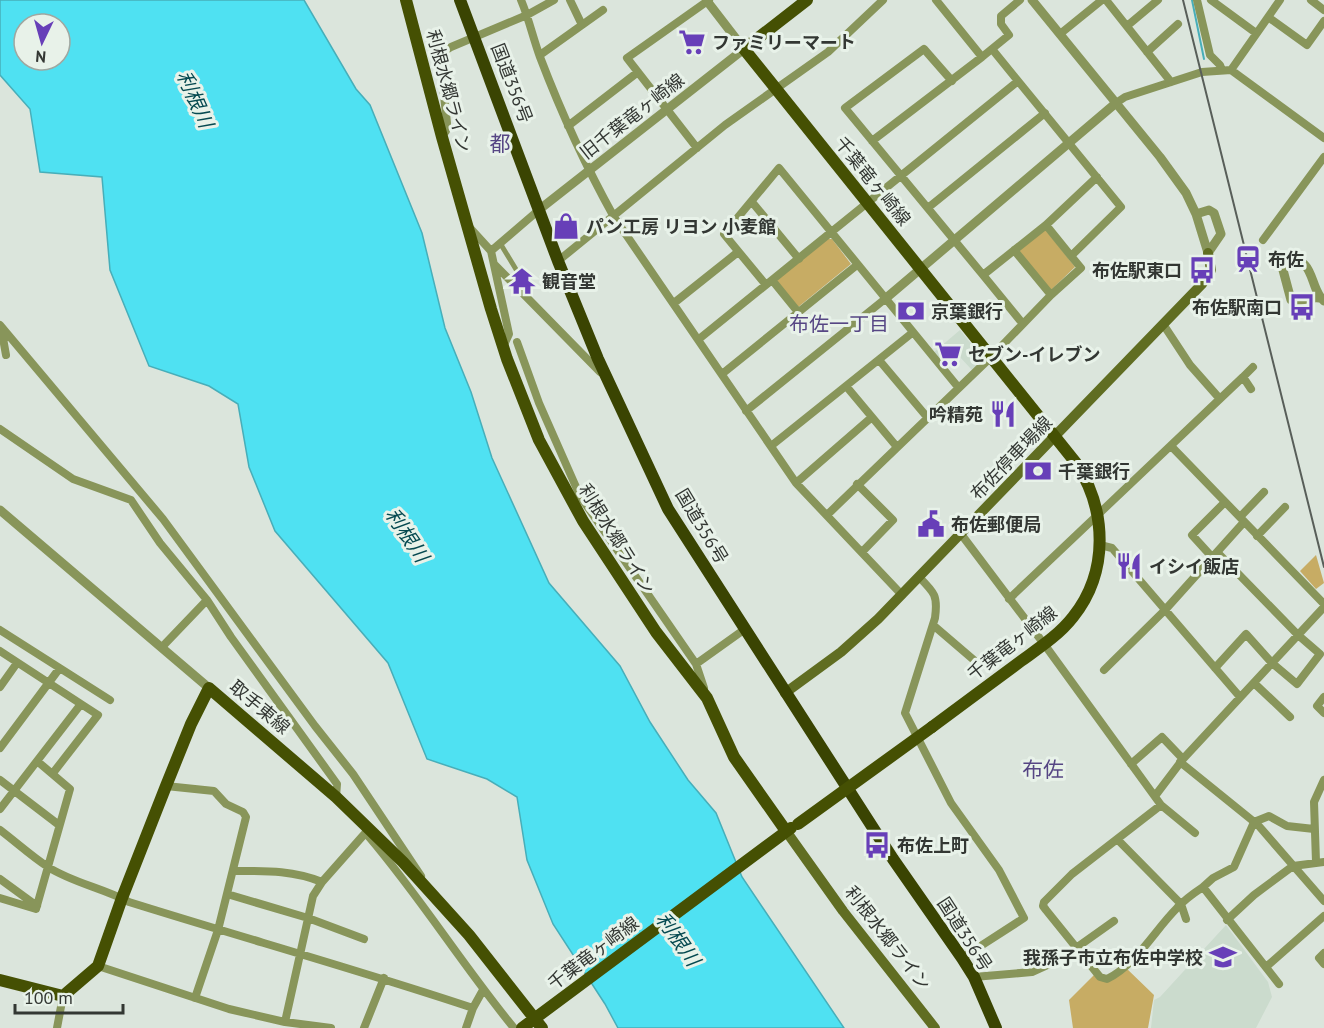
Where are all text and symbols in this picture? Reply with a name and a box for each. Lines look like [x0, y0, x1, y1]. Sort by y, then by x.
north arrow [12, 12, 72, 72]
street label: 利根水郷ライン [422, 27, 476, 155]
supermarket icon: ファミリーマート [677, 27, 707, 57]
place label: ファミリーマート [712, 31, 856, 54]
street label: 国道356号 [486, 40, 538, 126]
text: N [35, 47, 47, 67]
water label: 利根川 [171, 66, 220, 134]
street label: 旧千葉竜ヶ崎線 [575, 68, 689, 164]
district label: 都 [490, 130, 511, 157]
street label: 千葉竜ヶ崎線 [830, 132, 916, 230]
shop icon: パン工房 リヨン 小麦館 [551, 211, 581, 241]
place label: パン工房 リヨン 小麦館 [586, 215, 776, 238]
station icon: 布佐 [1233, 244, 1263, 274]
place label: 布佐 [1268, 248, 1304, 271]
bus stop icon: 布佐駅東口 [1187, 255, 1217, 285]
place label: 布佐駅東口 [1092, 259, 1182, 282]
temple icon: 観音堂 [507, 266, 537, 296]
place label: 観音堂 [542, 270, 596, 293]
bus stop icon: 布佐駅南口 [1287, 292, 1317, 322]
bank icon: 京葉銀行 [896, 296, 926, 326]
place label: 布佐駅南口 [1192, 296, 1282, 319]
place label: 京葉銀行 [931, 300, 1003, 323]
district label: 布佐一丁目 [789, 311, 889, 337]
supermarket icon: セブン-イレブン [933, 339, 963, 369]
place label: セブン-イレブン [968, 343, 1100, 366]
restaurant icon: 吟精苑 [988, 399, 1018, 429]
place label: 吟精苑 [929, 403, 983, 426]
street label: 布佐停車場線 [965, 411, 1057, 505]
bank icon: 千葉銀行 [1023, 456, 1053, 486]
place label: 千葉銀行 [1058, 460, 1130, 483]
street label: 利根水郷ライン [574, 479, 660, 599]
street label: 国道356号 [671, 484, 733, 568]
water label: 利根川 [379, 503, 436, 569]
public building icon: 布佐郵便局 [916, 509, 946, 539]
place label: 布佐郵便局 [951, 513, 1041, 536]
restaurant icon: イシイ飯店 [1114, 551, 1144, 581]
place label: イシイ飯店 [1149, 555, 1239, 578]
street label: 千葉竜ヶ崎線 [962, 601, 1062, 685]
street label: 取手東線 [225, 675, 295, 739]
district label: 布佐 [1022, 756, 1064, 783]
bus stop icon: 布佐上町 [862, 830, 892, 860]
place label: 布佐上町 [897, 834, 969, 857]
street label: 利根水郷ライン [840, 881, 936, 995]
street label: 国道356号 [933, 893, 997, 975]
water label: 利根川 [650, 907, 707, 973]
street label: 千葉竜ヶ崎線 [543, 911, 643, 995]
school or university icon: 我孫子市立布佐中学校 [1208, 942, 1238, 972]
place label: 我孫子市立布佐中学校 [1023, 946, 1203, 969]
scale bar [15, 977, 123, 1015]
text: 100 m [24, 986, 73, 1009]

